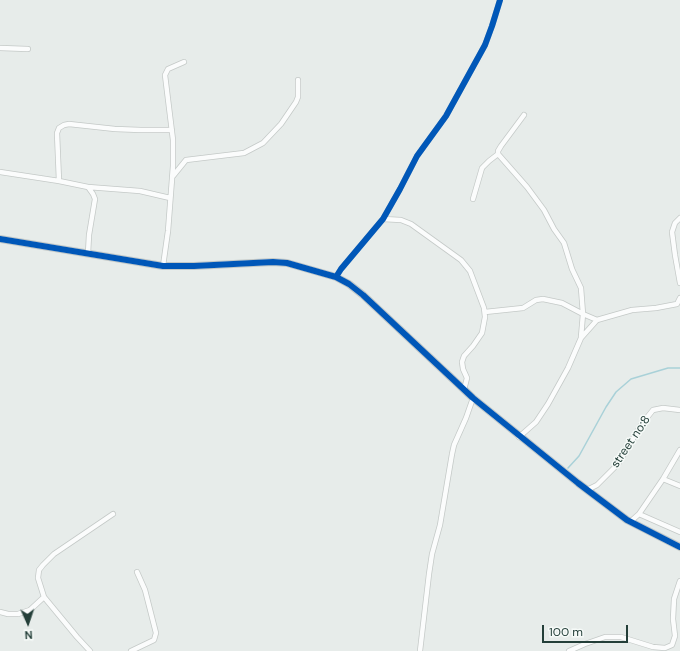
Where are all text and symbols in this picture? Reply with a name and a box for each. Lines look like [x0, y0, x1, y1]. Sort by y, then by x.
street label: street no:8 [608, 413, 654, 471]
north arrow [8, 603, 48, 643]
scale bar [544, 617, 630, 643]
text: 100 m [549, 624, 583, 640]
text: N [24, 628, 33, 642]

